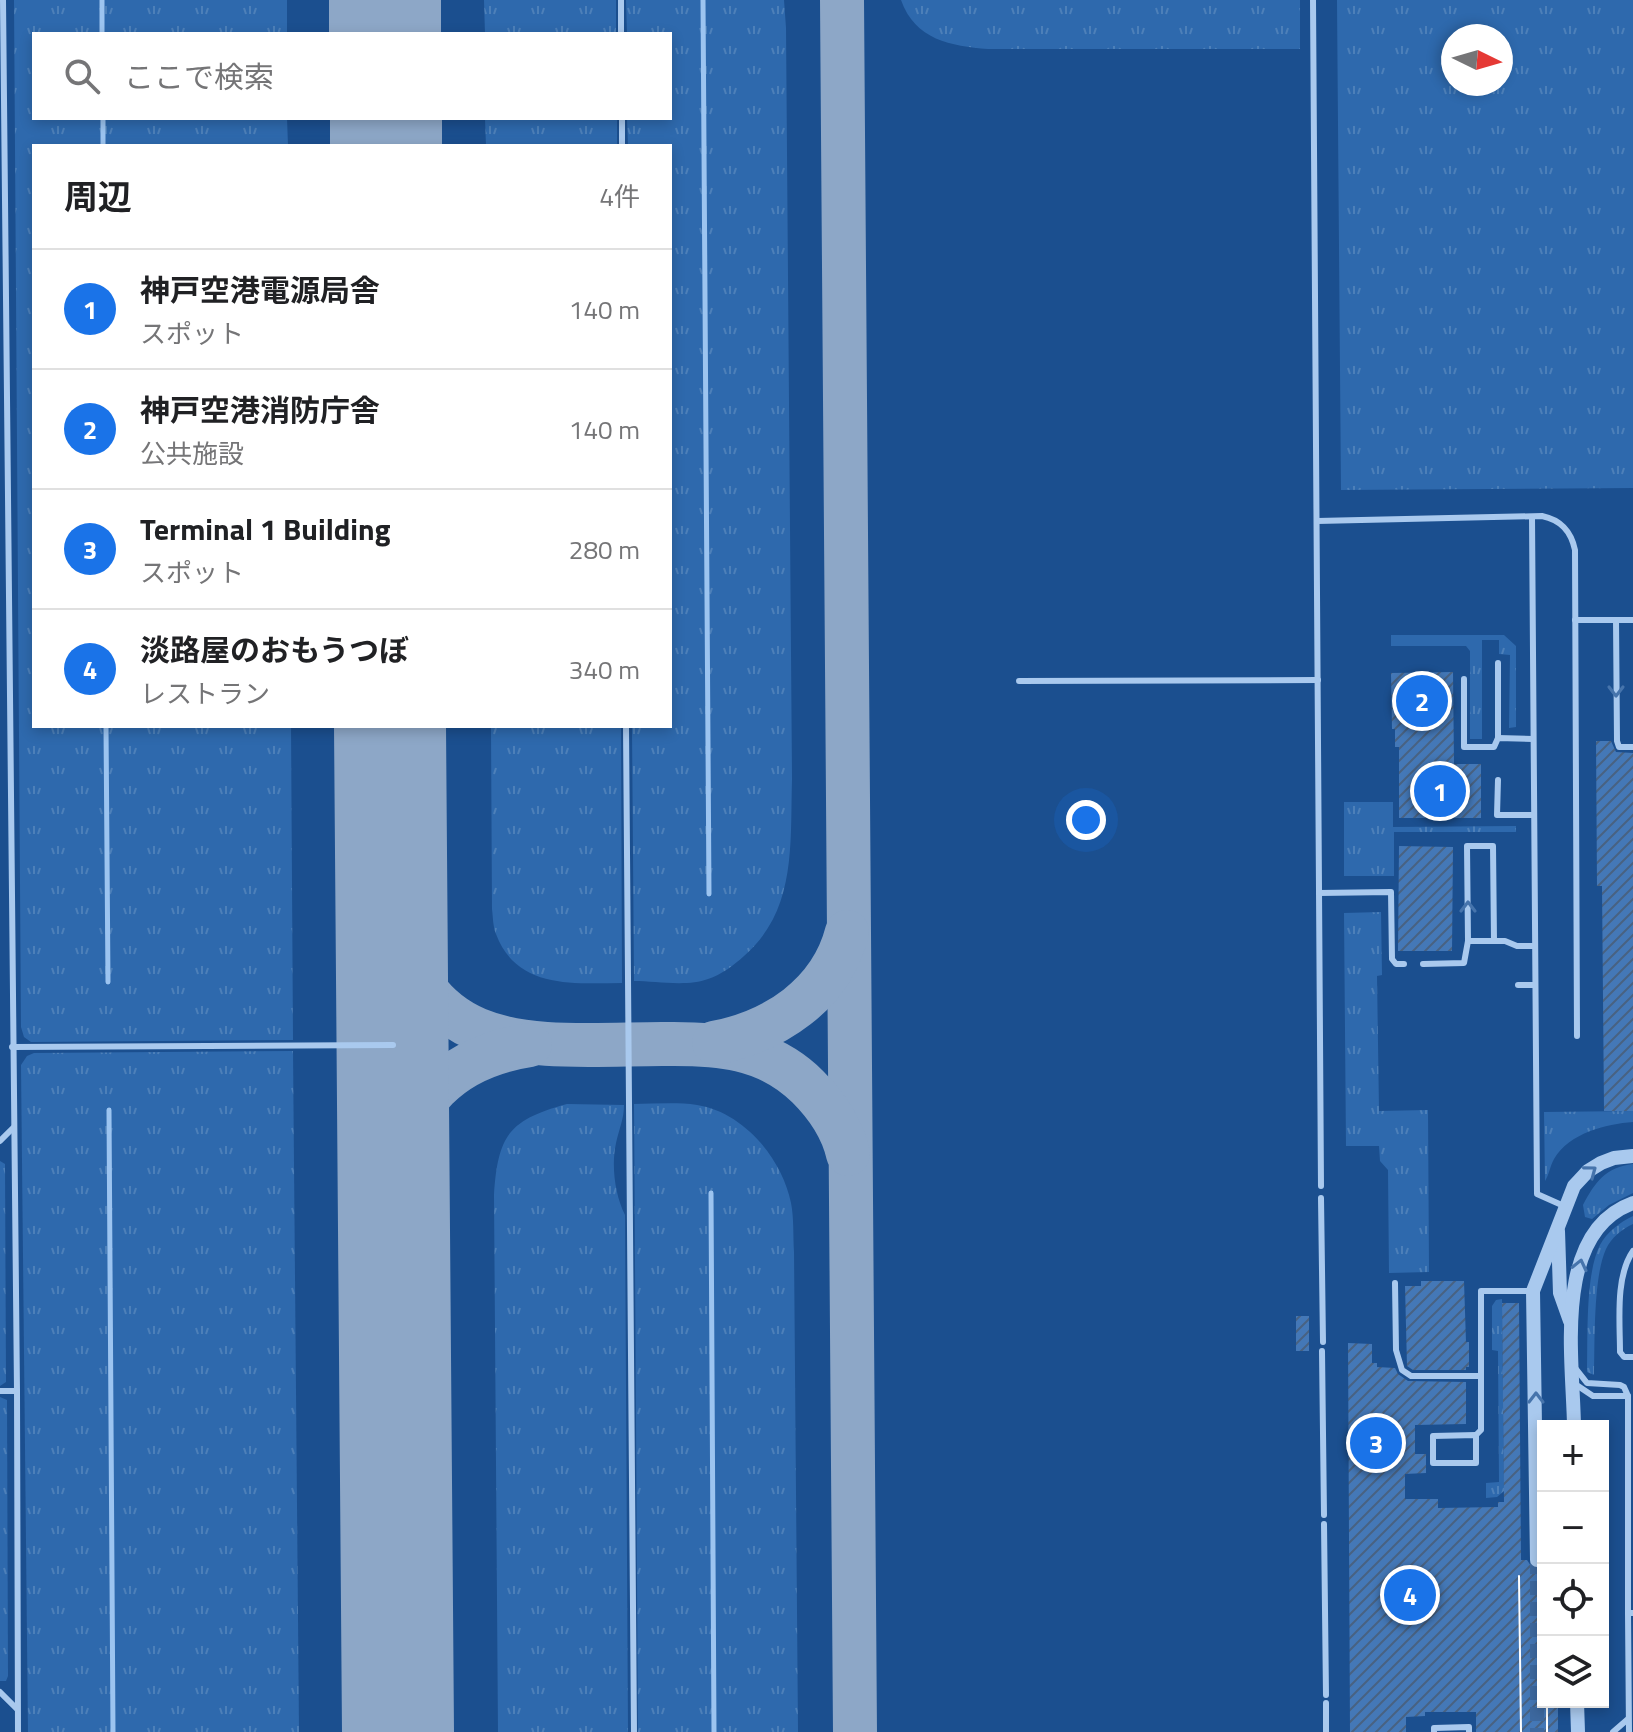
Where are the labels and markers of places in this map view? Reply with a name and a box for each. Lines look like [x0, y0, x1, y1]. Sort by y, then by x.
pin: 2 [1396, 671, 1448, 731]
pin: 1 [1414, 761, 1466, 821]
pin: 3 [1350, 1413, 1402, 1473]
pin: 4 [1384, 1565, 1436, 1625]

